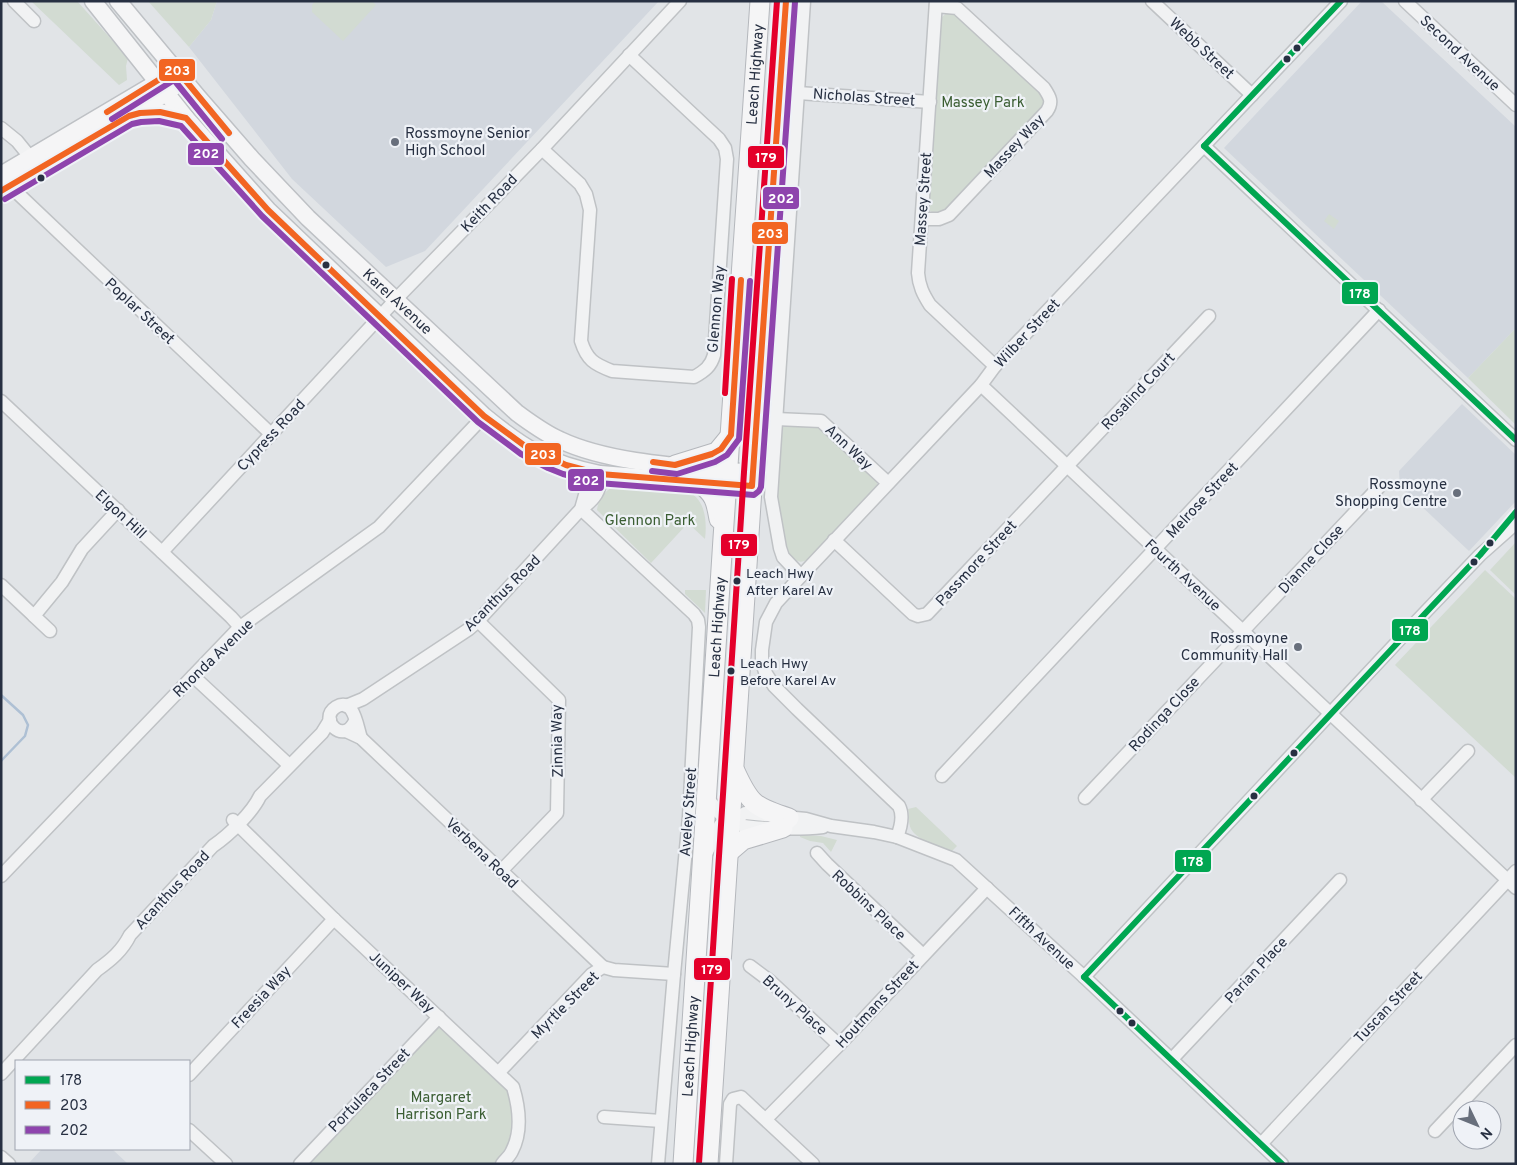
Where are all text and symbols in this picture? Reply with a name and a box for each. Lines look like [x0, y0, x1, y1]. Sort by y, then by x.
street label: Second Avenue [1415, 12, 1503, 96]
street label: Webb Street [1164, 14, 1237, 84]
street label: Leach Highway [743, 23, 769, 126]
unlabelled marker [1292, 43, 1302, 53]
unlabelled marker [1282, 54, 1292, 64]
line badge: 203 [158, 58, 196, 82]
text: 203 [164, 63, 190, 80]
street label: Nicholas Street [812, 85, 916, 112]
park label: Massey Park [941, 94, 1025, 113]
street label: Massey Way [981, 111, 1049, 183]
place label: Rossmoyne Senior High School [405, 125, 530, 161]
marker: Rossmoyne Senior High School [389, 136, 401, 148]
line badge: 202 [187, 142, 225, 166]
line badge: 179 [747, 145, 785, 169]
text: 202 [193, 146, 219, 163]
text: 179 [755, 150, 777, 167]
street label: Massey Street [912, 152, 937, 247]
street label: Keith Road [458, 171, 522, 237]
unlabelled marker [36, 173, 46, 183]
line badge: 202 [762, 186, 800, 210]
text: 202 [768, 191, 794, 208]
line badge: 203 [751, 221, 789, 245]
text: 203 [757, 226, 783, 243]
unlabelled marker [321, 260, 331, 270]
street label: Glennon Way [704, 265, 731, 354]
street label: Karel Avenue [358, 266, 435, 340]
street label: Poplar Street [100, 275, 178, 349]
line badge: 178 [1341, 281, 1379, 305]
text: 178 [1349, 286, 1371, 303]
street label: Wilber Street [991, 295, 1065, 373]
street label: Rosalind Court [1098, 349, 1180, 435]
street label: Cypress Road [234, 396, 310, 476]
street label: Ann Way [820, 421, 876, 475]
line badge: 203 [524, 442, 562, 466]
text: 203 [530, 447, 556, 464]
street label: Melrose Street [1163, 459, 1243, 543]
line badge: 202 [567, 468, 605, 492]
text: 202 [573, 473, 599, 490]
place label: Rossmoyne Shopping Centre [1335, 476, 1447, 512]
street label: Elgon Hill [90, 486, 150, 544]
marker: Rossmoyne Shopping Centre [1451, 487, 1463, 499]
park label: Glennon Park [604, 512, 696, 531]
street label: Passmore Street [932, 517, 1022, 611]
street label: Dianne Close [1275, 521, 1349, 599]
line badge: 179 [720, 533, 758, 557]
street label: Fourth Avenue [1140, 536, 1224, 616]
text: 179 [728, 537, 750, 554]
unlabelled marker [1485, 538, 1495, 548]
street label: Acanthus Road [461, 552, 546, 637]
unlabelled marker [1469, 557, 1479, 567]
place label: Leach Hwy After Karel Av [746, 566, 833, 600]
street label: Leach Highway [706, 576, 732, 678]
marker: Leach Hwy After Karel Av [732, 576, 742, 586]
street label: Rhonda Avenue [170, 616, 258, 702]
line badge: 178 [1391, 618, 1429, 642]
text: 178 [1399, 623, 1421, 640]
place label: Rossmoyne Community Hall [1181, 630, 1288, 666]
marker: Rossmoyne Community Hall [1292, 641, 1304, 653]
place label: Leach Hwy Before Karel Av [740, 656, 836, 690]
marker: Leach Hwy Before Karel Av [726, 666, 736, 676]
street label: Rodinga Close [1125, 673, 1205, 757]
street label: Zinnia Way [548, 704, 569, 778]
unlabelled marker [1289, 748, 1299, 758]
street label: Aveley Street [677, 767, 702, 857]
unlabelled marker [1249, 791, 1259, 801]
street label: Verbena Road [441, 815, 521, 894]
street label: Acanthus Road [132, 848, 215, 935]
line badge: 178 [1174, 849, 1212, 873]
text: 178 [1182, 854, 1204, 871]
street label: Robbins Place [827, 867, 909, 945]
street label: Fifth Avenue [1004, 903, 1078, 975]
street label: Parian Place [1221, 934, 1293, 1008]
street label: Juniper Way [364, 948, 438, 1018]
line badge: 179 [693, 957, 731, 981]
street label: Houtmans Street [832, 957, 924, 1053]
text: 179 [701, 962, 723, 979]
street label: Freesia Way [228, 963, 296, 1033]
street label: Myrtle Street [528, 968, 604, 1044]
street label: Tuscan Street [1351, 968, 1427, 1048]
street label: Bruny Place [757, 972, 831, 1040]
street label: Leach Highway [679, 995, 705, 1098]
unlabelled marker [1115, 1006, 1125, 1016]
unlabelled marker [1127, 1018, 1137, 1028]
street label: Portulaca Street [325, 1045, 415, 1137]
legend [15, 1060, 190, 1150]
text: 178 [60, 1072, 82, 1091]
park label: Margaret Harrison Park [395, 1089, 487, 1125]
text: 203 [60, 1097, 88, 1116]
north arrow [1452, 1100, 1502, 1150]
text: 202 [60, 1122, 88, 1141]
text: N [1476, 1123, 1495, 1142]

